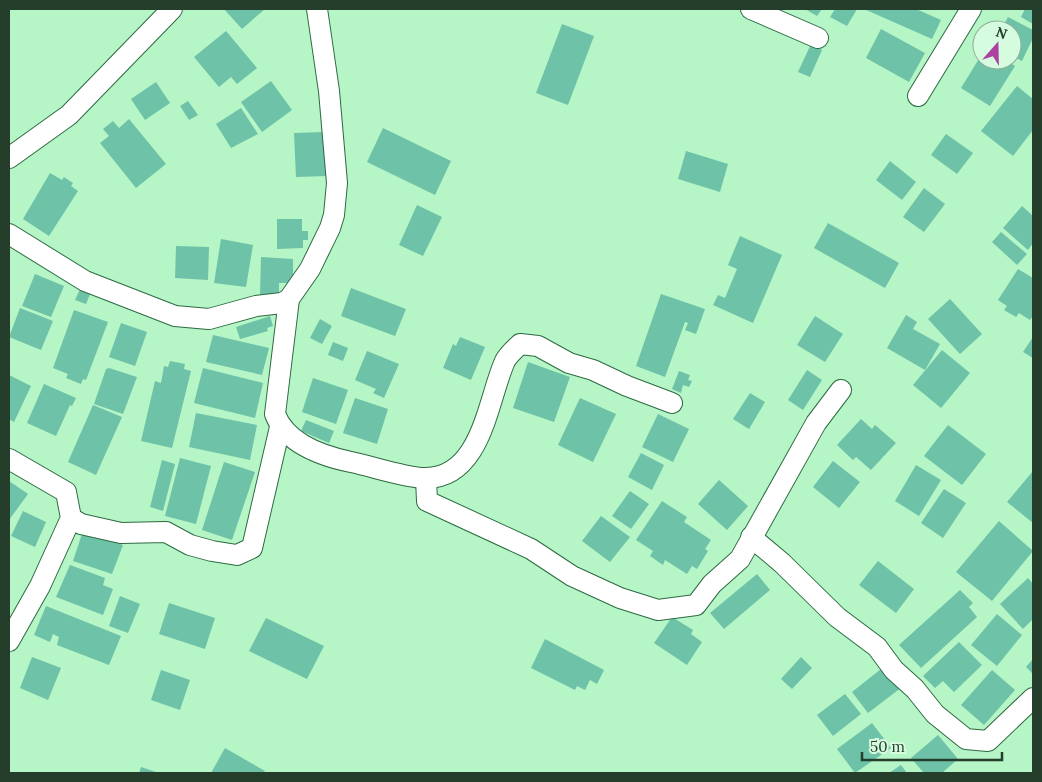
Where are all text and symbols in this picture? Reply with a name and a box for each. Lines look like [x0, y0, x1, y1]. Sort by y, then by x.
north arrow [972, 20, 1022, 70]
text: N [993, 22, 1010, 43]
scale bar [862, 730, 1002, 762]
text: 50 m [870, 737, 905, 756]

